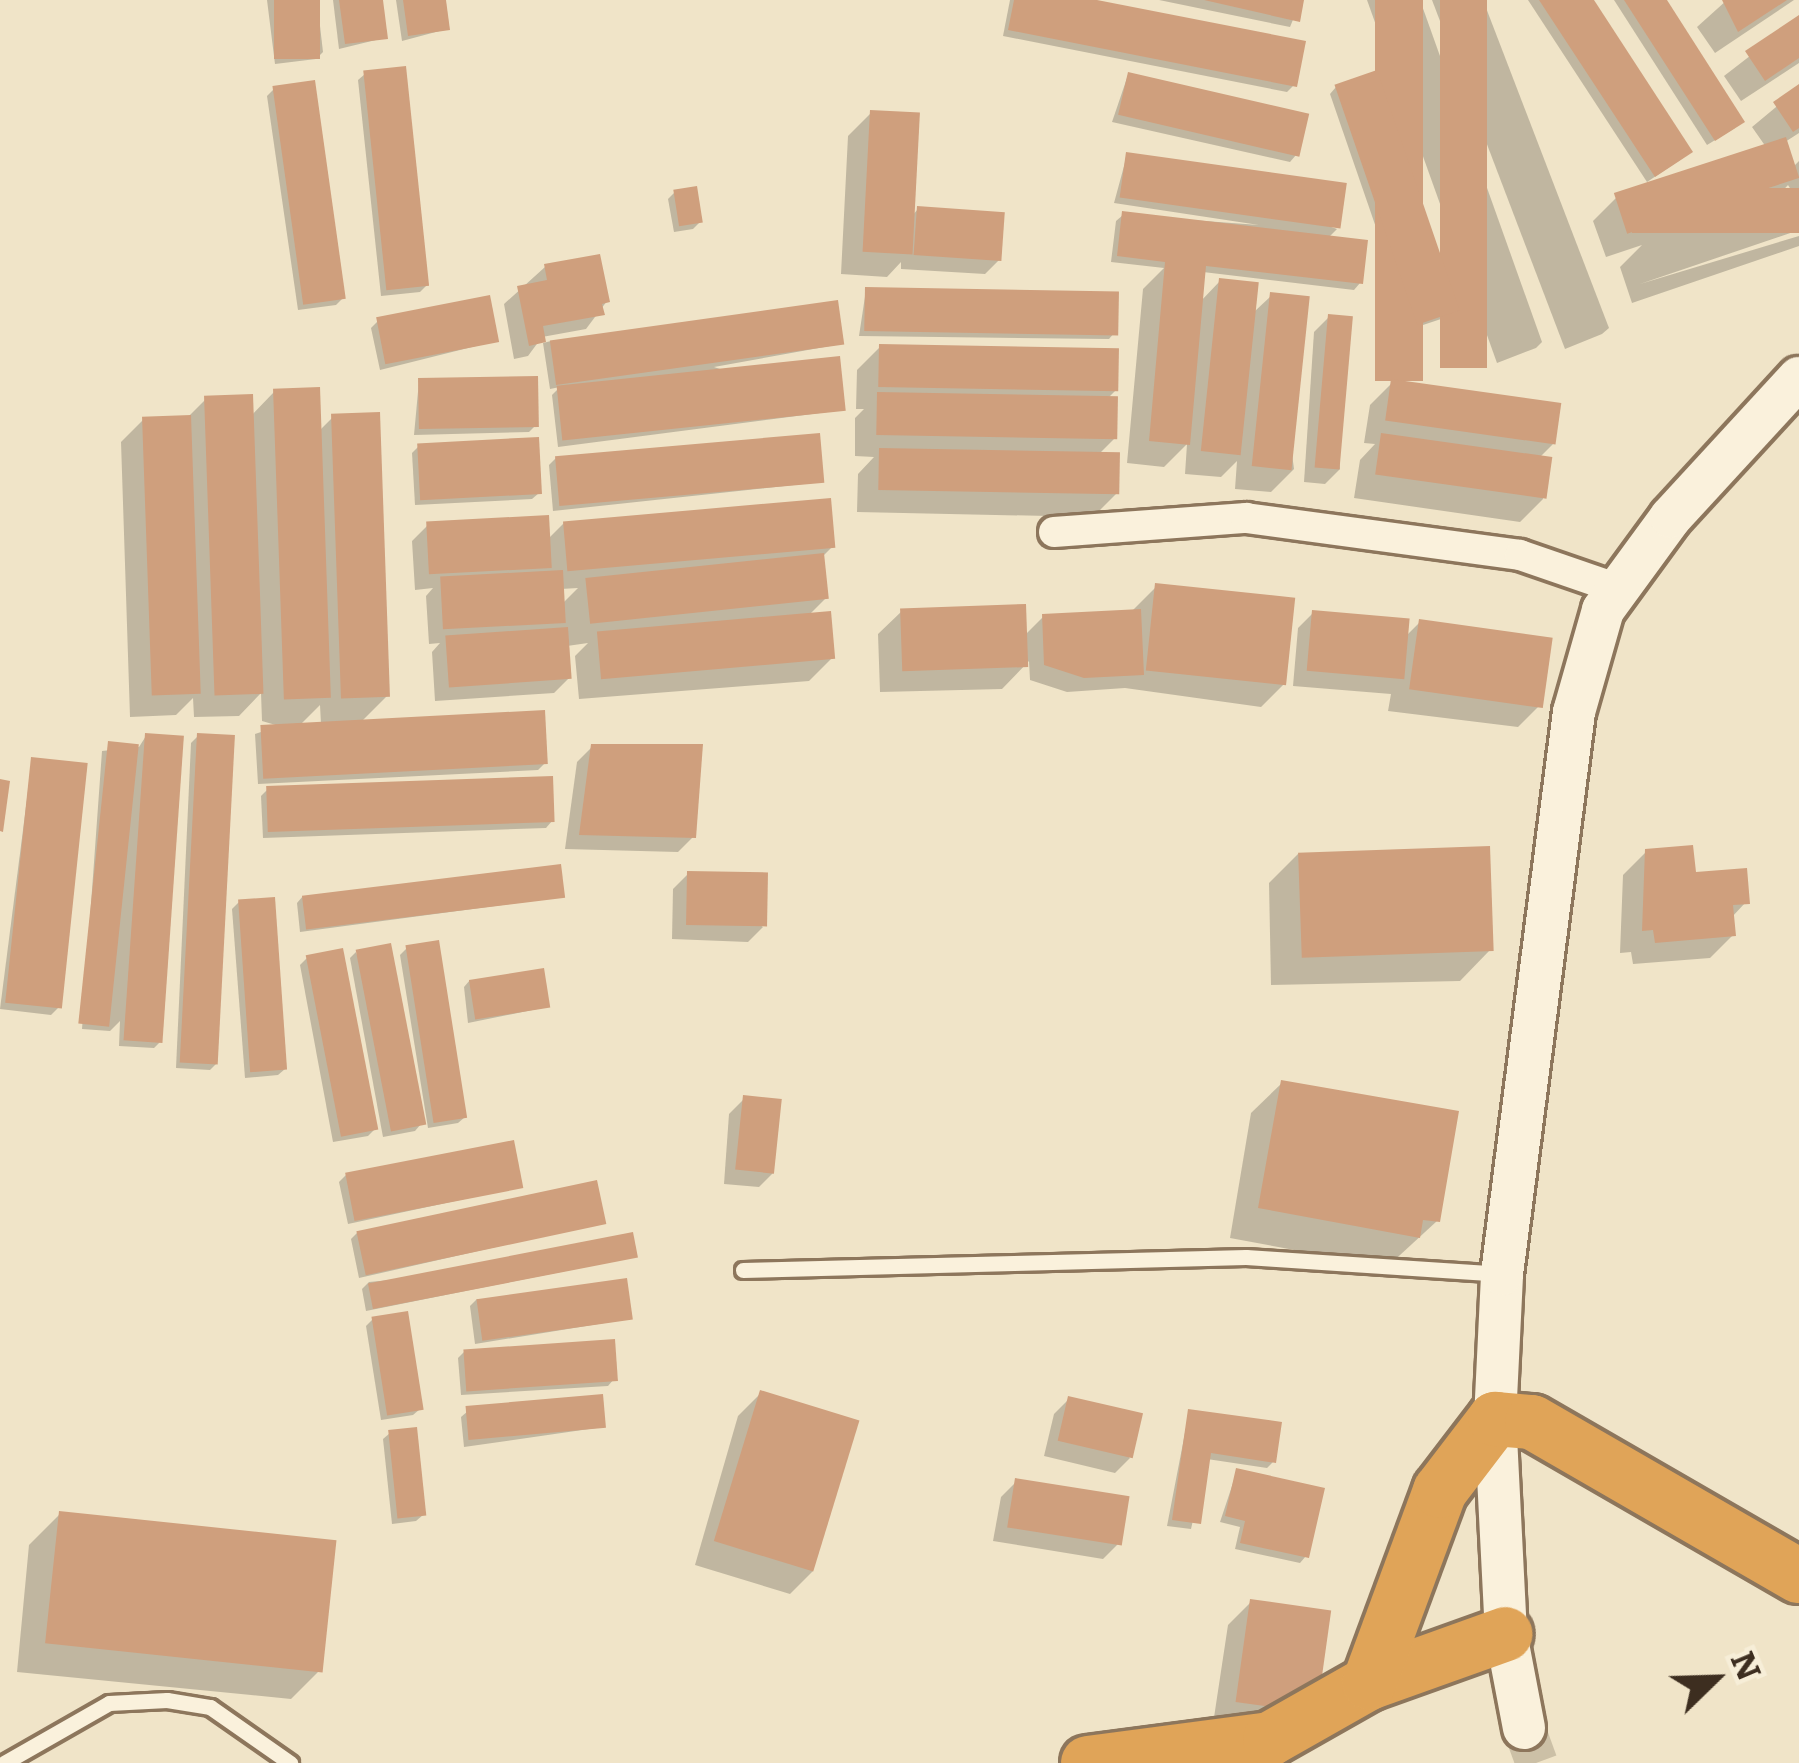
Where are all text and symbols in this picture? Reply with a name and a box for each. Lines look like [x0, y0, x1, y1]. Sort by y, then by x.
north arrow [1655, 1619, 1775, 1739]
text: N [1721, 1642, 1777, 1687]

